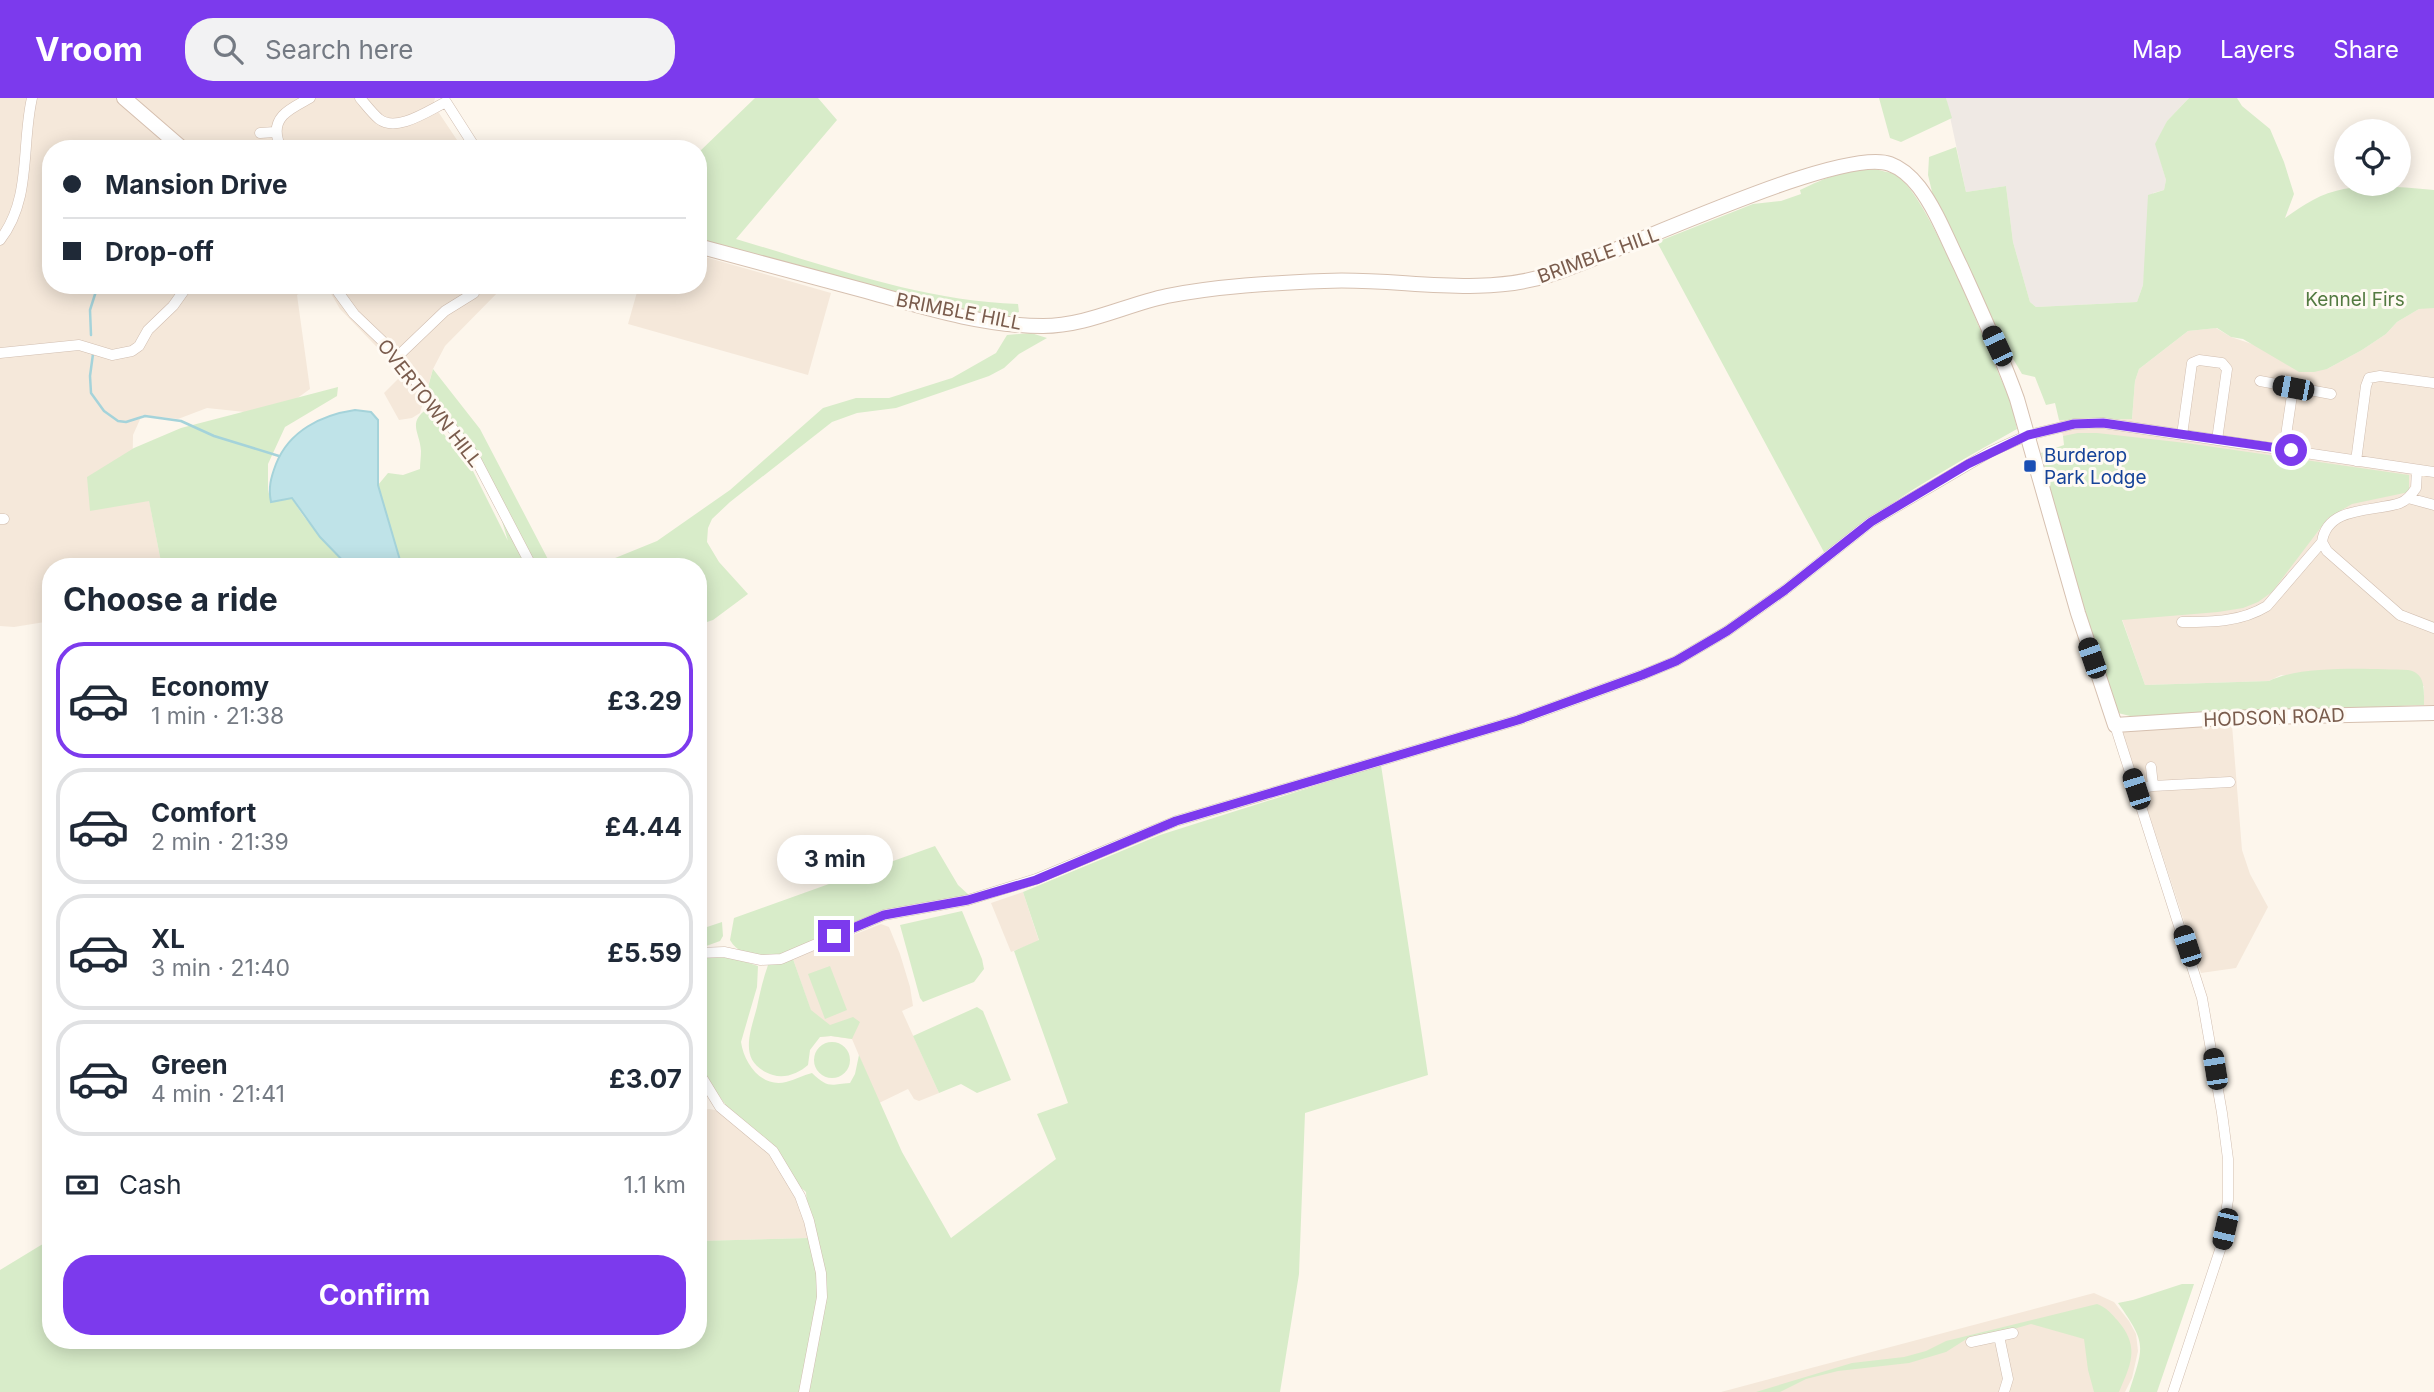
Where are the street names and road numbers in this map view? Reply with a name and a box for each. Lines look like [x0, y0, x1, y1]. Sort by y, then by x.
street label: BRIMBLE HILL [1534, 223, 1662, 288]
street label: BRIMBLE HILL [894, 288, 1024, 335]
street label: OVERTOWN HILL [373, 335, 487, 472]
street label: HODSON ROAD [2203, 704, 2345, 731]

